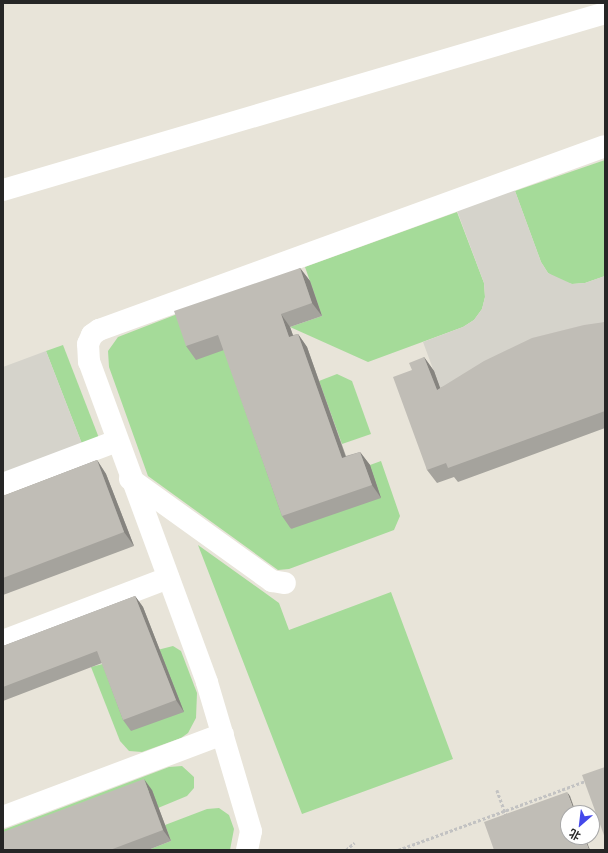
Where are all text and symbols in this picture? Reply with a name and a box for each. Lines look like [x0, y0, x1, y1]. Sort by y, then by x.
north arrow [560, 805, 600, 845]
text: 北 [567, 827, 583, 843]

